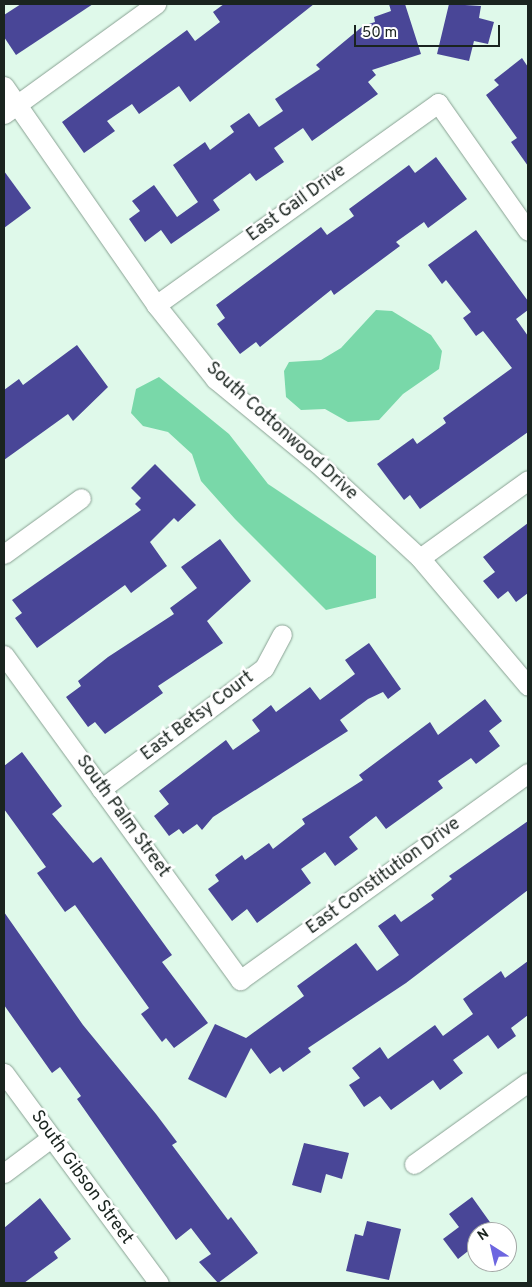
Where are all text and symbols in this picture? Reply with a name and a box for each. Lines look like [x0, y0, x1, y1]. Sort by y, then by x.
scale bar [357, 15, 503, 47]
text: 50 m [362, 24, 397, 43]
street label: East Gail Drive [243, 161, 351, 247]
street label: South Cottonwood Drive [201, 358, 361, 506]
street label: East Betsy Court [137, 668, 259, 766]
street label: South Palm Street [70, 752, 174, 882]
street label: East Constitution Drive [303, 814, 465, 940]
street label: South Gibson Street [25, 1107, 137, 1249]
north arrow [467, 1222, 517, 1272]
text: N [475, 1225, 493, 1245]

